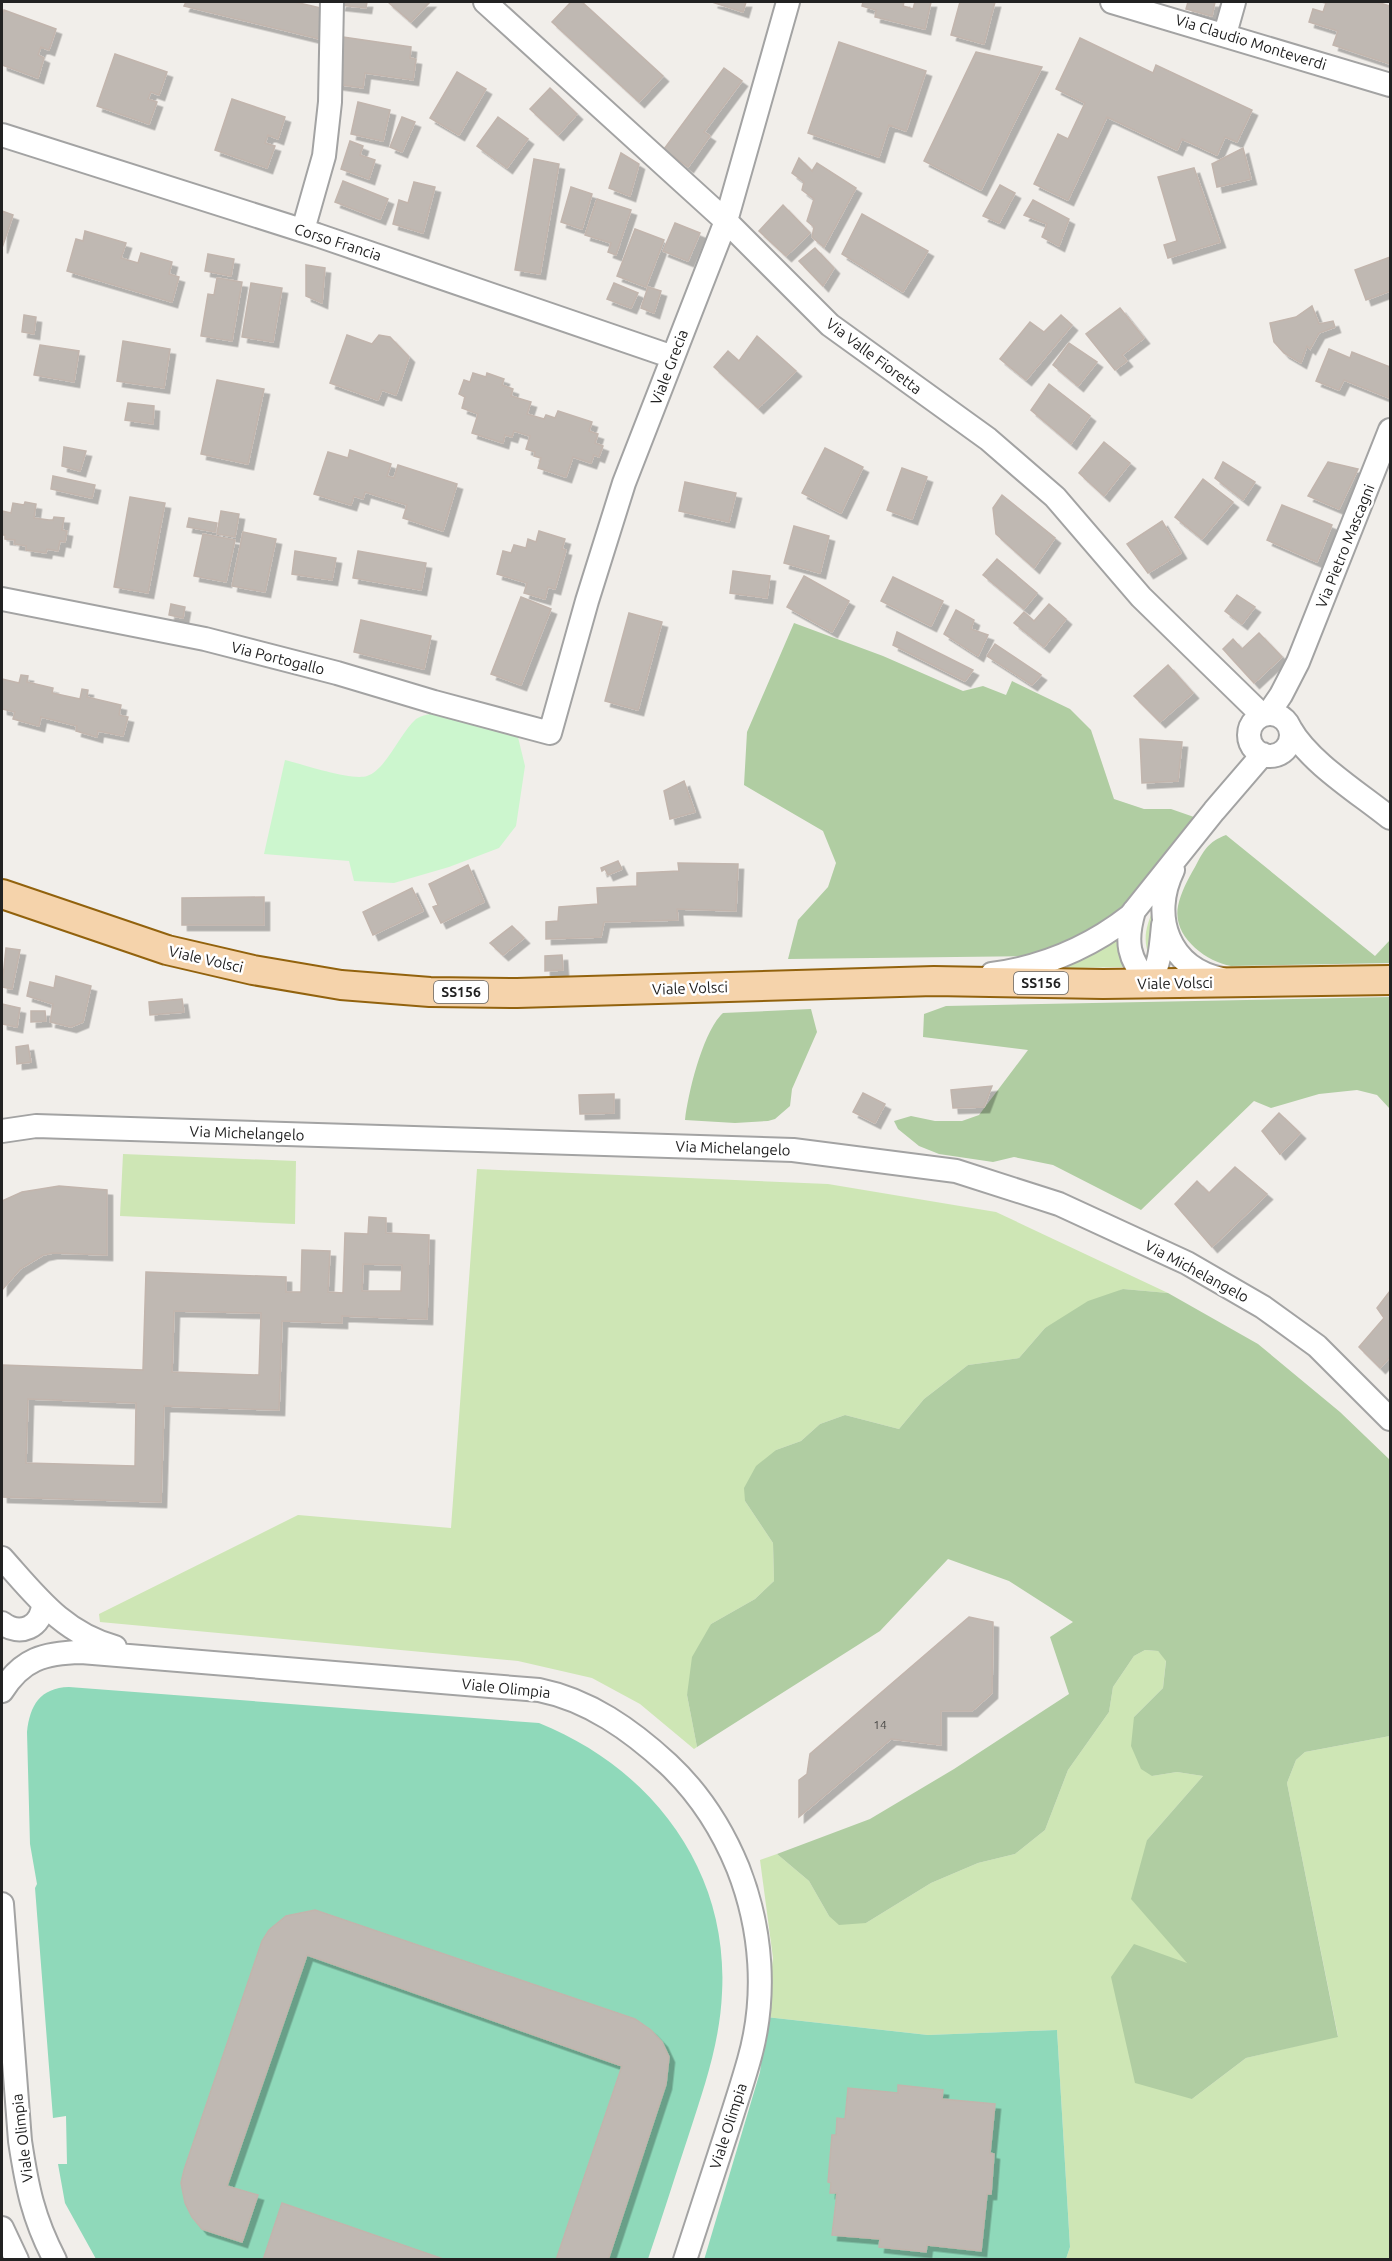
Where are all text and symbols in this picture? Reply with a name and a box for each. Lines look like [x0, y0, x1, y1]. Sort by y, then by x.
street label: Via Claudio Monteverdi [1173, 11, 1329, 73]
street label: Corso Francia [292, 220, 384, 264]
street label: Via Valle Fioretta [823, 315, 925, 397]
street label: Viale Grecia [647, 327, 691, 407]
street label: Via Pietro Mascagni [1312, 482, 1378, 610]
street label: Via Portogallo [230, 638, 326, 678]
street label: Viale Volsci [167, 942, 245, 976]
road number: SS156 [1014, 972, 1068, 994]
street label: Viale Volsci [1137, 974, 1213, 992]
street label: Viale Volsci [652, 978, 728, 998]
road number: SS156 [434, 981, 488, 1003]
street label: Via Michelangelo [189, 1122, 305, 1144]
street label: Via Michelangelo [675, 1137, 791, 1159]
street label: Via Michelangelo [1142, 1236, 1252, 1306]
street label: Viale Olimpia [461, 1675, 551, 1701]
house number: 14 [873, 1718, 887, 1731]
street label: Viale Olimpia [706, 2081, 750, 2171]
street label: Viale Olimpia [8, 2093, 36, 2183]

